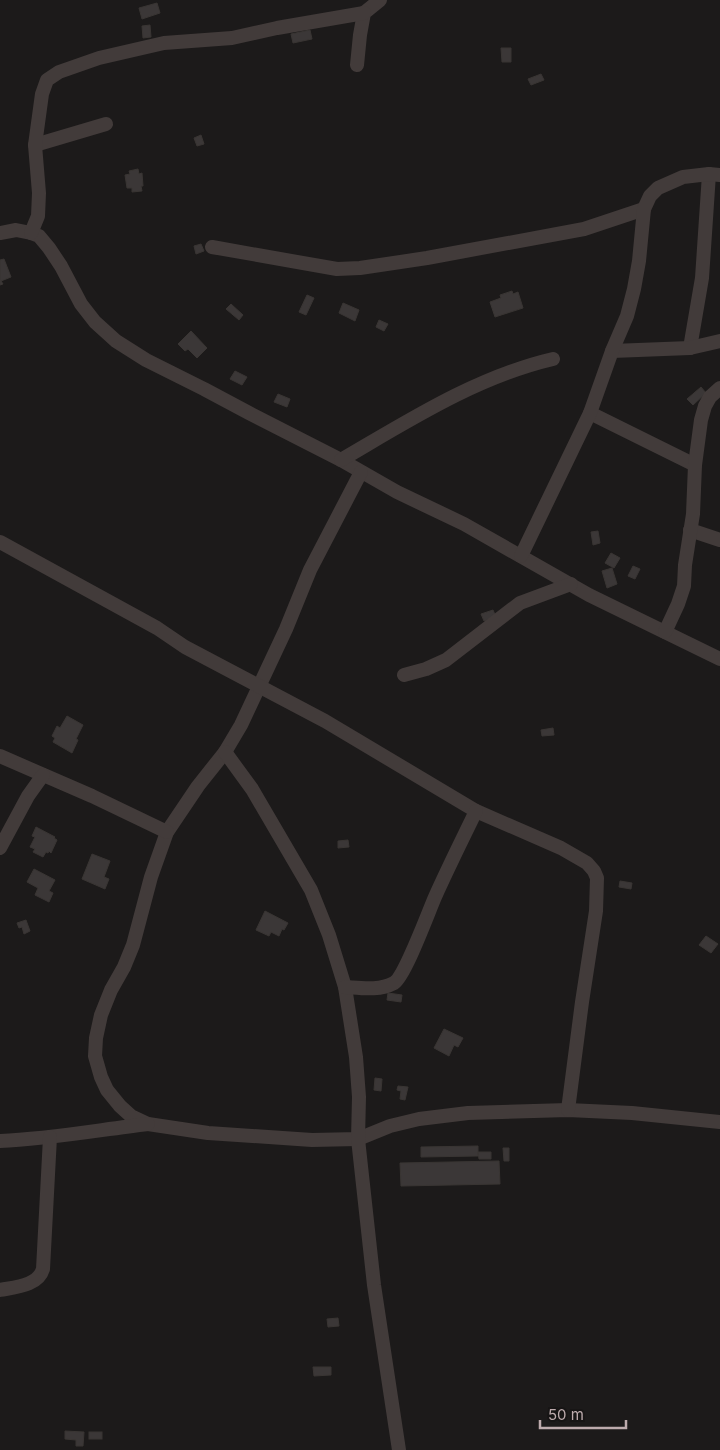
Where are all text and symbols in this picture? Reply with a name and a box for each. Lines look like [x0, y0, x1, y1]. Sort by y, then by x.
scale bar [540, 1398, 626, 1430]
text: 50 m [548, 1405, 584, 1424]

